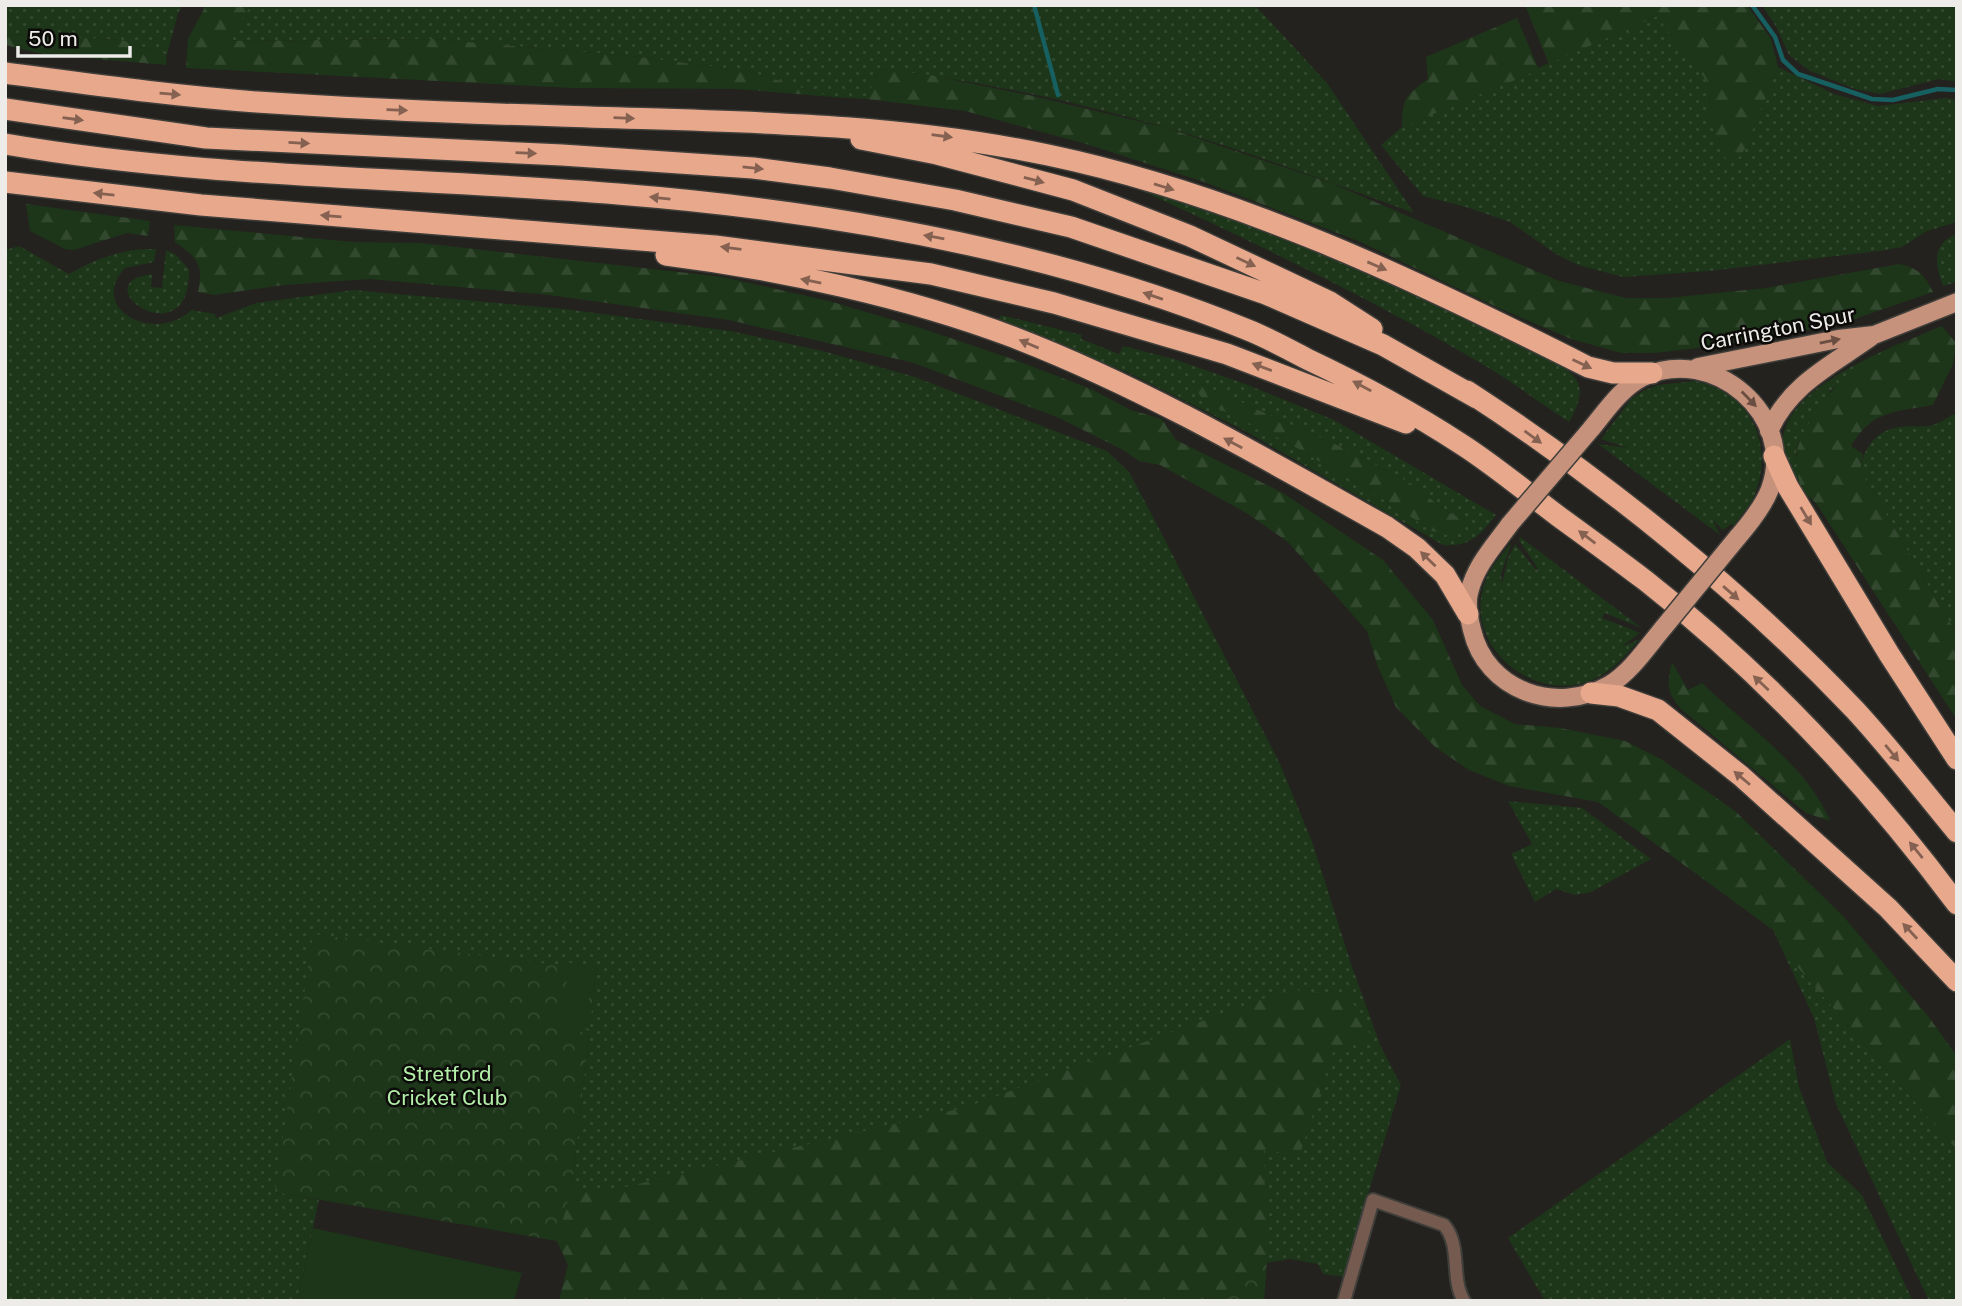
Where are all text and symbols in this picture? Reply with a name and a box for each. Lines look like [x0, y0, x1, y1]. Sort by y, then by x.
scale bar [18, 14, 130, 58]
text: 50 m [28, 26, 78, 51]
one-way arrow [159, 88, 181, 99]
one-way arrow [386, 105, 408, 116]
one-way arrow [614, 112, 636, 124]
one-way arrow [62, 114, 84, 125]
one-way arrow [931, 131, 953, 142]
one-way arrow [288, 138, 310, 149]
one-way arrow [515, 148, 537, 159]
one-way arrow [742, 163, 764, 174]
one-way arrow [1024, 175, 1045, 185]
one-way arrow [1153, 182, 1174, 193]
one-way arrow [93, 189, 115, 200]
one-way arrow [649, 192, 671, 203]
one-way arrow [320, 210, 342, 221]
one-way arrow [922, 232, 944, 243]
one-way arrow [720, 242, 742, 253]
one-way arrow [1236, 257, 1256, 268]
one-way arrow [1367, 260, 1388, 271]
one-way arrow [800, 275, 822, 286]
one-way arrow [1142, 290, 1163, 301]
street label: Carrington Spur [1698, 301, 1857, 356]
one-way arrow [1819, 336, 1841, 347]
one-way arrow [1018, 338, 1039, 349]
one-way arrow [1572, 358, 1592, 370]
one-way arrow [1251, 362, 1272, 373]
one-way arrow [1352, 380, 1371, 392]
one-way arrow [1740, 390, 1757, 407]
one-way arrow [1524, 430, 1542, 444]
one-way arrow [1223, 438, 1243, 450]
one-way arrow [1799, 506, 1812, 525]
one-way arrow [1578, 531, 1596, 545]
one-way arrow [1420, 551, 1437, 568]
one-way arrow [1722, 584, 1739, 600]
one-way arrow [1752, 675, 1770, 691]
one-way arrow [1884, 745, 1899, 762]
one-way arrow [1733, 770, 1751, 786]
one-way arrow [1908, 841, 1923, 859]
one-way arrow [1902, 922, 1918, 940]
park label: Stretford Cricket Club [387, 1061, 507, 1110]

